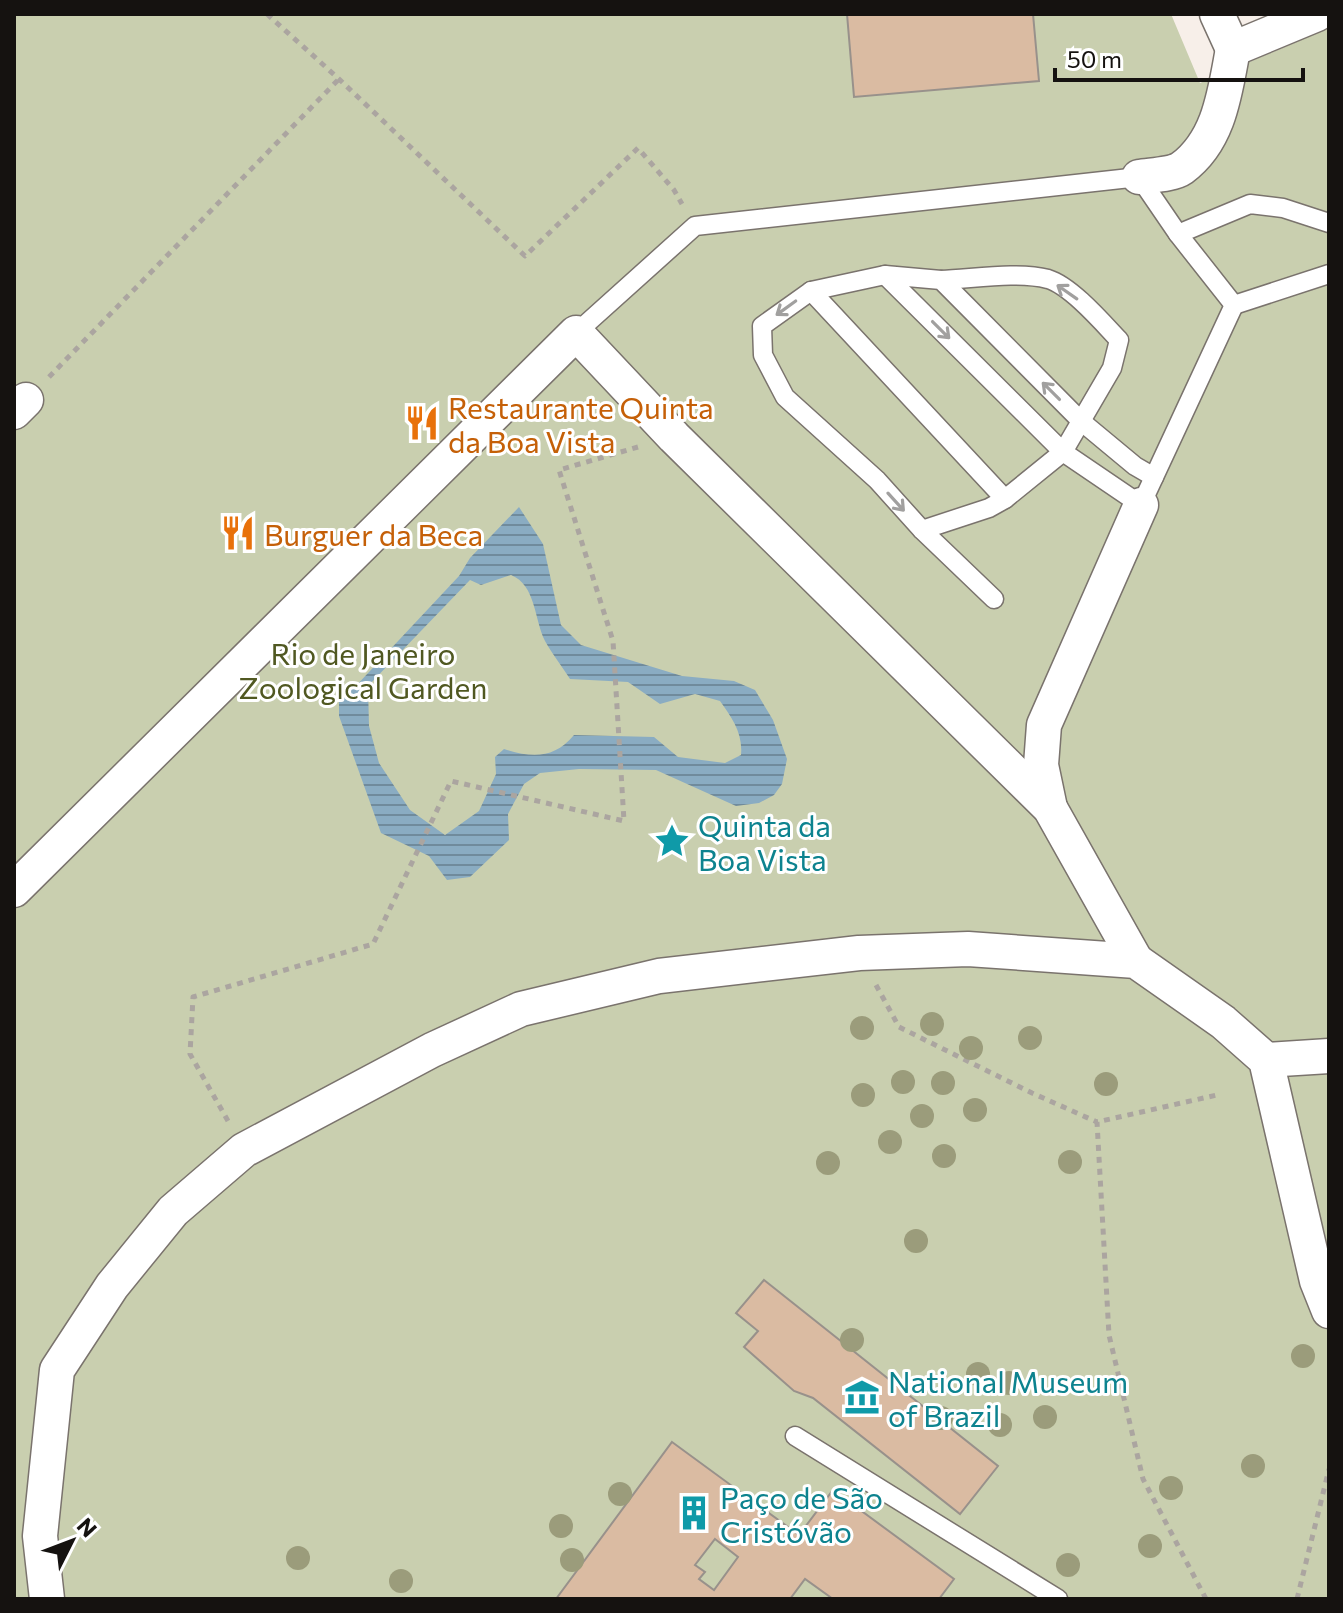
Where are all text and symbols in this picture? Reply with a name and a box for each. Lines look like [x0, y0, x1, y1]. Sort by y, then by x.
scale bar [1055, 32, 1303, 82]
text: 50 m [1067, 44, 1122, 73]
one-way arrow [1056, 284, 1078, 300]
one-way arrow [776, 300, 798, 316]
one-way arrow [931, 320, 950, 339]
one-way arrow [1042, 382, 1061, 401]
place label: Restaurante Quinta da Boa Vista [448, 388, 714, 459]
restaurant icon: Restaurante Quinta da Boa Vista [403, 404, 441, 442]
one-way arrow [887, 491, 905, 511]
restaurant icon: Burguer da Beca [219, 514, 257, 552]
place label: Burguer da Beca [264, 515, 483, 552]
park label: Rio de Janeiro Zoological Garden [239, 634, 487, 705]
place label: Quinta da Boa Vista [698, 806, 831, 877]
place icon: Quinta da Boa Vista [653, 822, 691, 860]
place label: National Museum of Brazil [888, 1362, 1128, 1433]
museum icon: National Museum of Brazil [843, 1378, 881, 1416]
place label: Paço de São Cristóvão [720, 1478, 883, 1549]
building icon: Paço de São Cristóvão [675, 1494, 713, 1532]
north arrow [32, 1501, 112, 1581]
text: N [72, 1512, 103, 1542]

